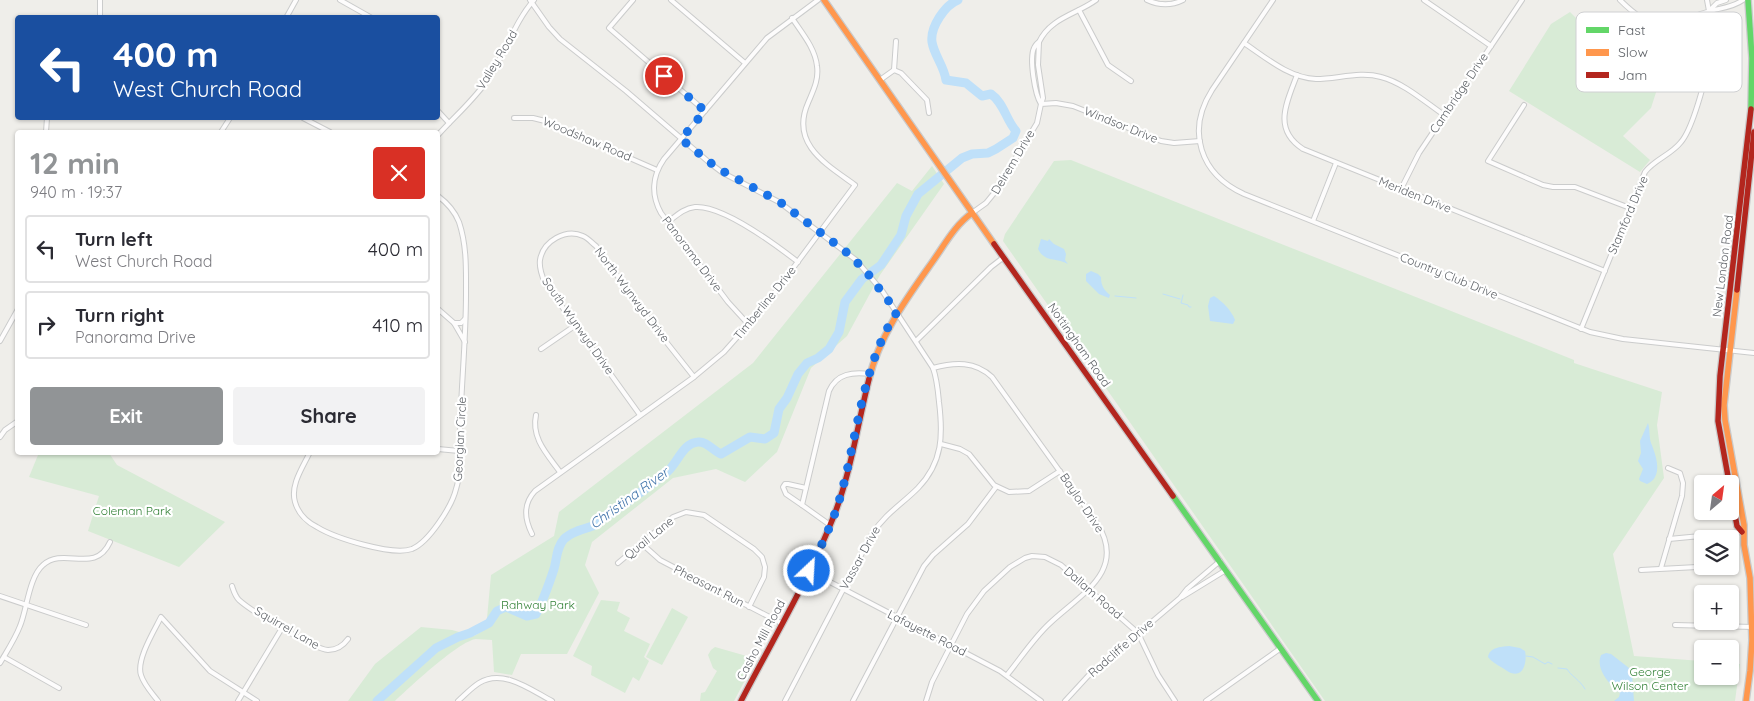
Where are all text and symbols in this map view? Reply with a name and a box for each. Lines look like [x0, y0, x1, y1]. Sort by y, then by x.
legend [1576, 12, 1742, 92]
text: Fast [1618, 21, 1646, 39]
street label: Valley Road [473, 27, 520, 92]
text: 400 m [113, 32, 219, 76]
icon: left [30, 35, 95, 100]
text: Slow [1618, 43, 1648, 61]
street label: Cambridge Drive [1426, 49, 1491, 136]
pin [643, 55, 685, 97]
icon: arrive [650, 62, 678, 90]
text: Jam [1618, 66, 1647, 84]
text: West Church Road [113, 75, 302, 103]
street label: Windsor Drive [1082, 103, 1160, 146]
street label: Woodshaw Road [541, 113, 634, 164]
street label: Delrem Drive [987, 127, 1038, 197]
text: 12 min [30, 144, 120, 182]
button: close [373, 147, 425, 199]
street label: Meriden Drive [1377, 173, 1454, 216]
street label: Stamford Drive [1604, 173, 1651, 256]
text: 940 m · 19:37 [30, 182, 122, 202]
street label: Panorama Drive [659, 213, 726, 295]
street label: New London Road [1709, 214, 1736, 318]
text: Turn left [75, 227, 153, 251]
icon: left [32, 235, 60, 263]
text: 400 m [368, 237, 423, 261]
street label: North Wynwyd Drive [592, 244, 673, 345]
street label: Country Club Drive [1398, 249, 1501, 302]
text: West Church Road [75, 251, 212, 271]
street label: Timberline Drive [730, 263, 799, 343]
street label: South Wynwyd Drive [539, 274, 618, 378]
street label: Nottingham Road [1045, 300, 1114, 390]
text: Turn right [75, 303, 164, 327]
icon: right [32, 311, 60, 339]
text: 410 m [372, 313, 423, 337]
text: Panorama Drive [75, 327, 196, 347]
button: Exit [30, 387, 223, 445]
button: Share [233, 387, 425, 445]
street label: Georgian Circle [450, 396, 469, 482]
water label: Christina River [586, 462, 673, 533]
street label: Baylor Drive [1057, 470, 1108, 536]
north arrow [1694, 475, 1739, 520]
map controls [1694, 475, 1739, 685]
park label: Coleman Park [93, 503, 171, 518]
street label: Quail Lane [621, 513, 677, 562]
street label: Vassar Drive [836, 523, 883, 592]
button: layers [1694, 530, 1739, 575]
position arrow [782, 544, 834, 596]
street label: Pheasant Run [672, 561, 747, 610]
street label: Dallam Road [1061, 563, 1126, 622]
button: + [1694, 585, 1739, 630]
park label: Rahway Park [501, 597, 575, 612]
street label: Casho Mill Road [733, 597, 788, 683]
street label: Squirrel Lane [252, 603, 323, 652]
street label: Lafayette Road [885, 606, 969, 659]
street label: Radcliffe Drive [1085, 615, 1157, 680]
button: − [1694, 640, 1739, 685]
park label: George Wilson Center [1612, 664, 1689, 693]

